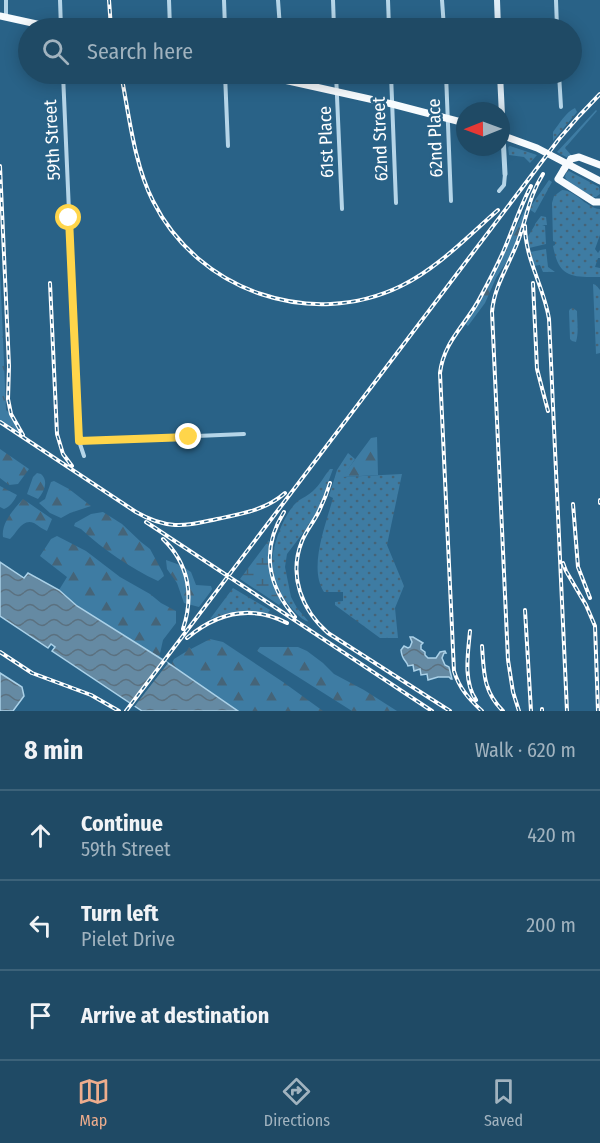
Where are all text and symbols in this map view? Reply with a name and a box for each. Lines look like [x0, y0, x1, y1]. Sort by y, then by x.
search box [18, 18, 582, 84]
icon: search [39, 35, 72, 68]
text: Search here [87, 38, 193, 65]
street label: 62nd Street [368, 96, 392, 182]
street label: 62nd Place [423, 98, 447, 178]
street label: 59th Street [39, 99, 65, 181]
north arrow [456, 102, 510, 156]
street label: 61st Place [314, 106, 338, 178]
route start [55, 204, 81, 230]
route end [175, 423, 201, 449]
text: 8 min [24, 735, 83, 766]
text: Walk · 620 m [475, 738, 576, 762]
text: Continue [81, 810, 163, 837]
icon: ahead [24, 819, 57, 852]
text: 420 m [527, 823, 576, 847]
text: 59th Street [81, 837, 171, 861]
text: Turn left [81, 900, 159, 927]
icon: left [24, 909, 57, 942]
text: 200 m [526, 913, 576, 937]
text: Pielet Drive [81, 927, 175, 951]
icon: arrive [24, 999, 57, 1032]
text: Arrive at destination [81, 1002, 269, 1029]
tab: Map [77, 1075, 110, 1130]
tab: Directions [264, 1075, 330, 1130]
tab: Saved [484, 1075, 523, 1130]

